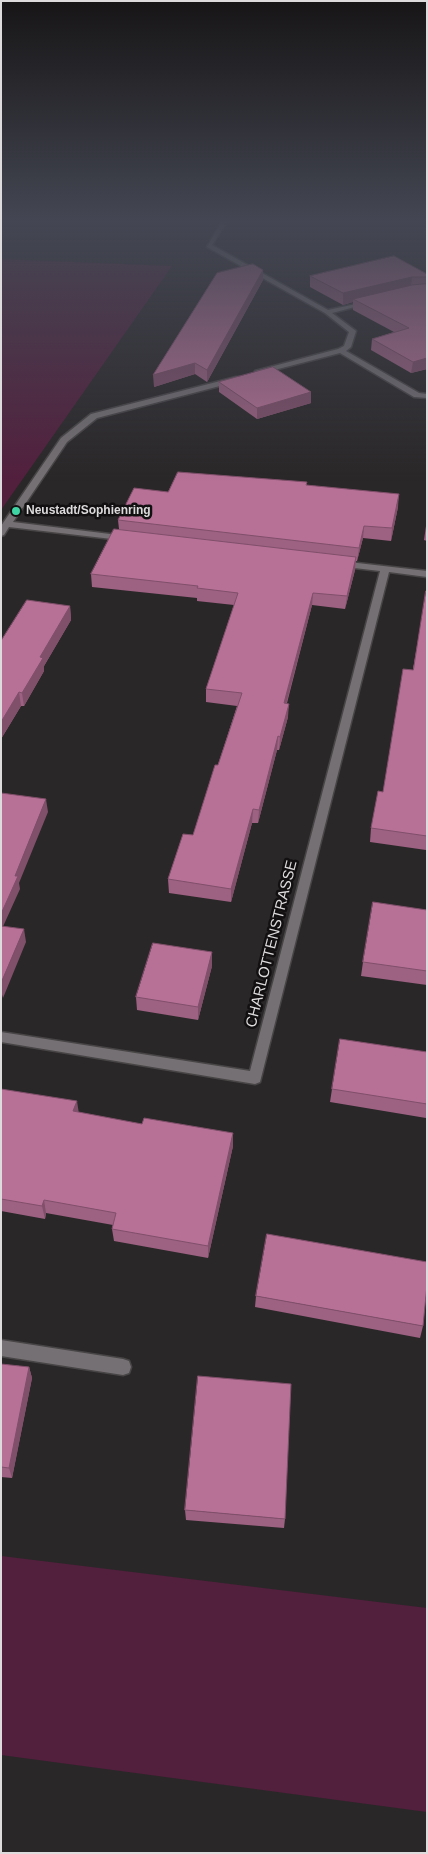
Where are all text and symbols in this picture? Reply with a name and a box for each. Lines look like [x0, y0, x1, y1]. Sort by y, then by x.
place label: Neustadt/Sophienring [26, 504, 151, 518]
marker: Neustadt/Sophienring [10, 505, 22, 517]
street label: CHARLOTTENSTRASSE [242, 859, 302, 1029]

